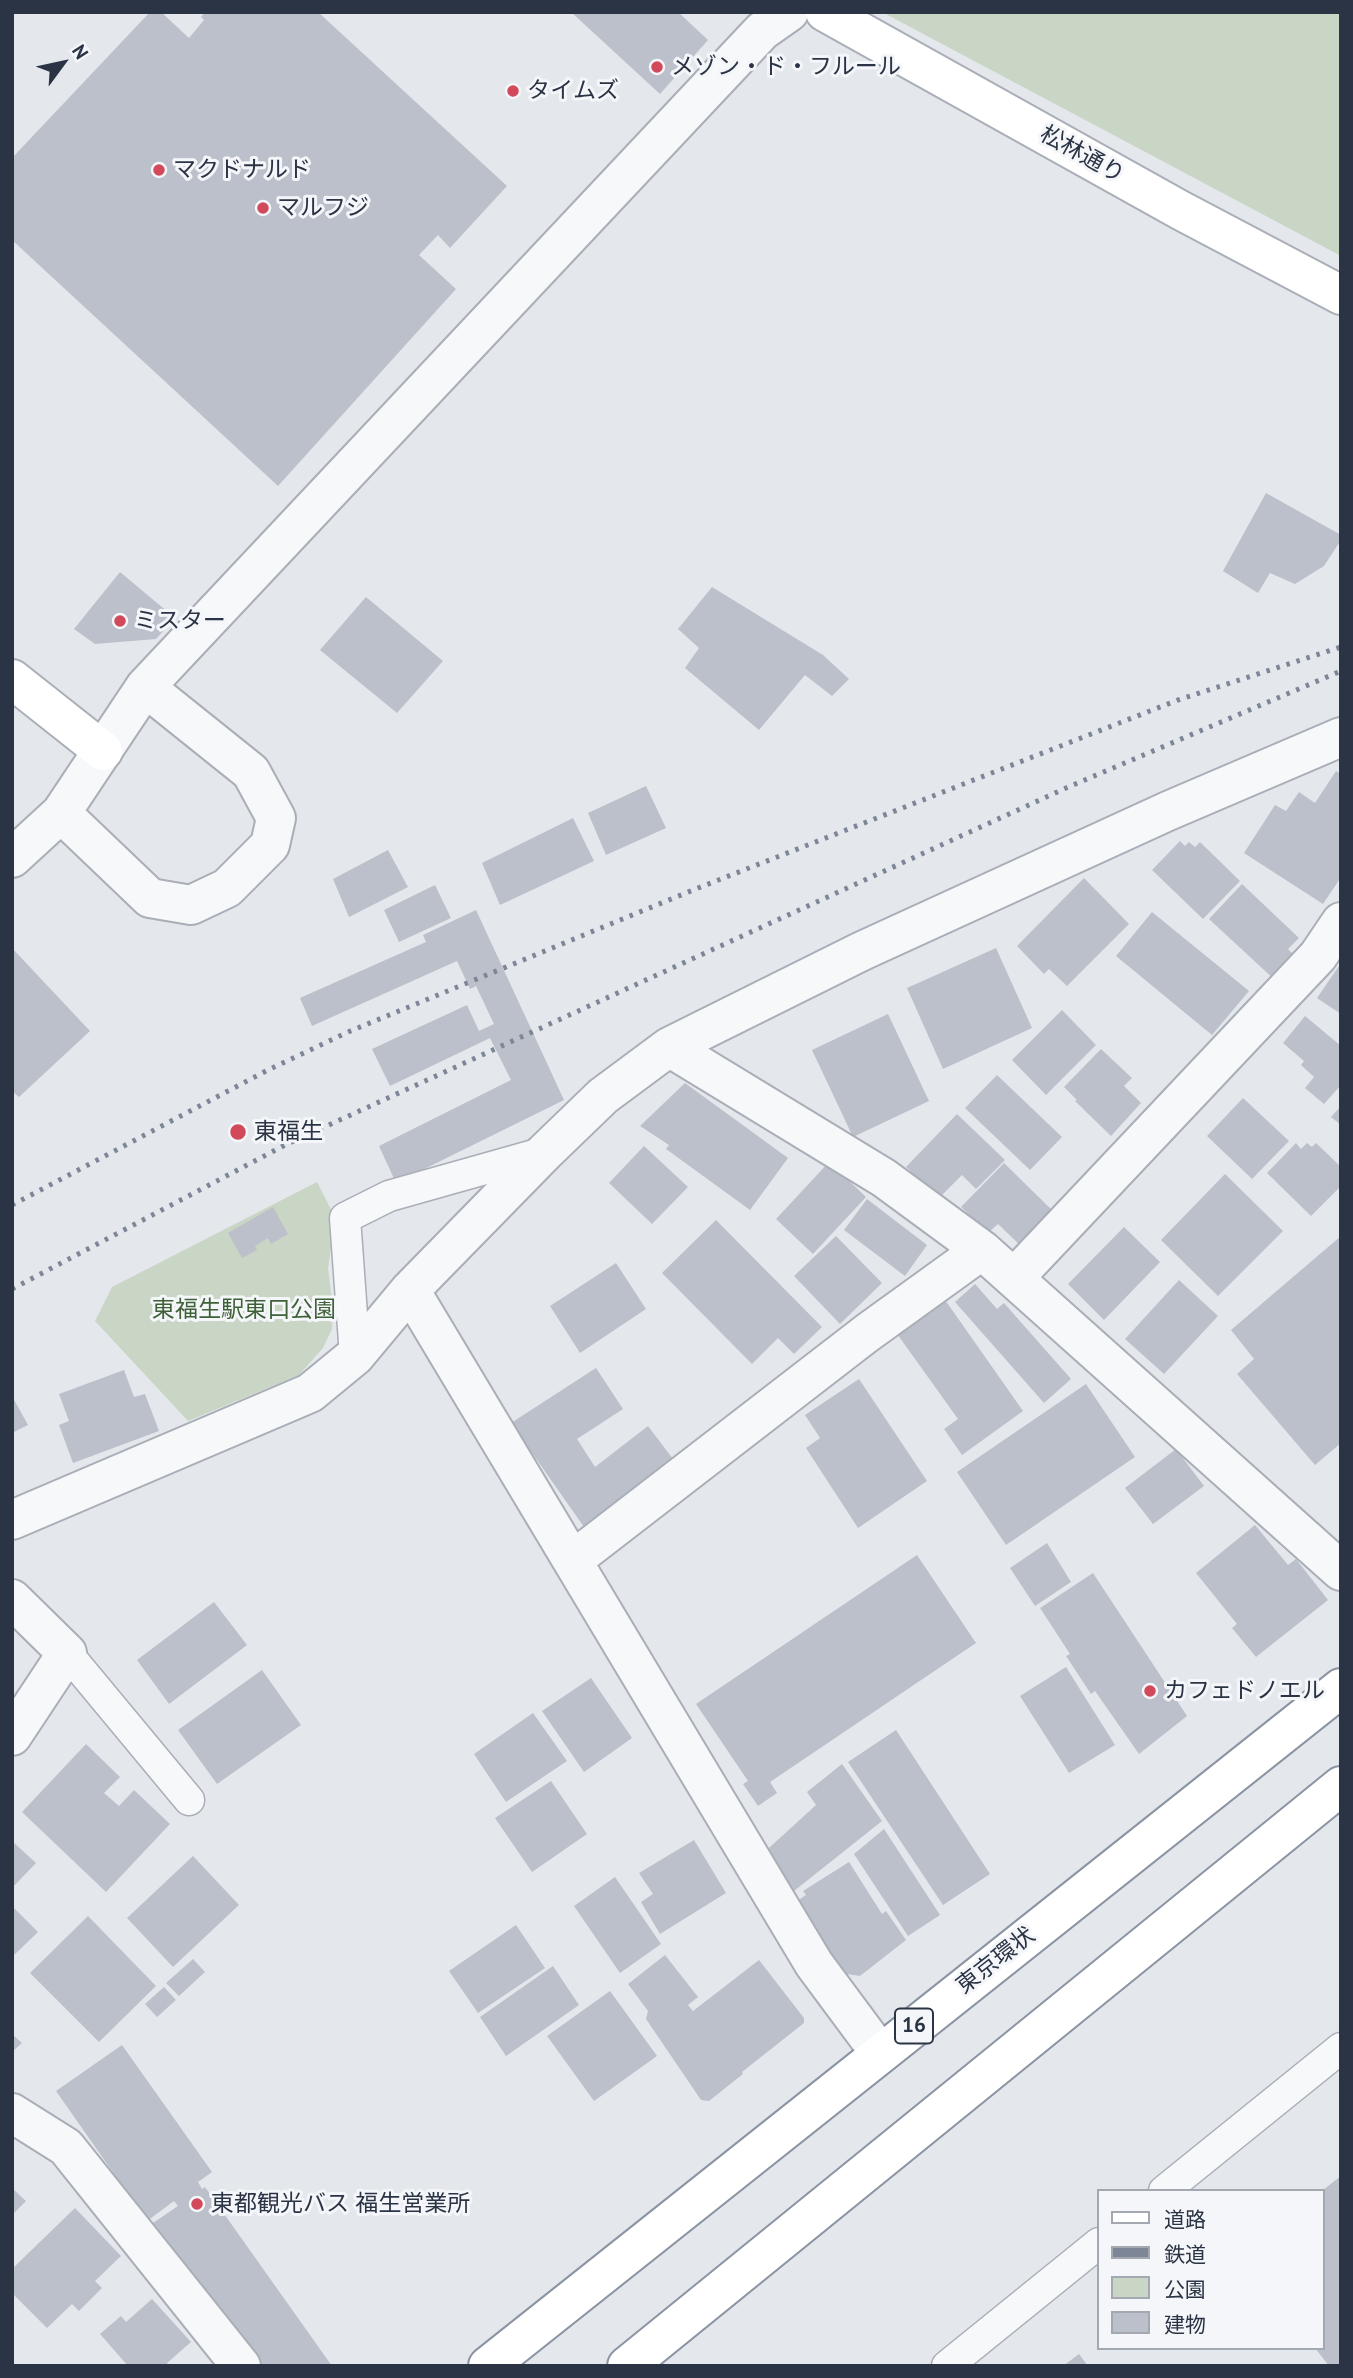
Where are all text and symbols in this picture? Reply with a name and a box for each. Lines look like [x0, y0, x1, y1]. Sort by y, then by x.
north arrow [28, 28, 98, 98]
text: N [67, 40, 94, 63]
place label: メゾン・ド・フルール [671, 53, 901, 81]
marker: メゾン・ド・フルール [649, 59, 665, 75]
place label: タイムズ [527, 77, 619, 105]
marker: タイムズ [505, 83, 521, 99]
street label: 松林通り [1035, 121, 1129, 189]
place label: マクドナルド [173, 156, 311, 184]
marker: マクドナルド [151, 162, 167, 178]
place label: マルフジ [277, 194, 369, 222]
marker: マルフジ [255, 200, 271, 216]
place label: ミスター [134, 607, 226, 635]
marker: ミスター [112, 613, 128, 629]
place label: 東福生 [254, 1118, 323, 1146]
marker: 東福生 [228, 1122, 248, 1142]
park label: 東福生駅東口公園 [152, 1296, 336, 1324]
place label: カフェドノエル [1164, 1677, 1325, 1705]
marker: カフェドノエル [1142, 1683, 1158, 1699]
street label: 東京環状 [951, 1922, 1041, 2000]
road number: 16 [895, 2008, 933, 2044]
legend [1098, 2189, 1325, 2350]
place label: 東都観光バス 福生営業所 [211, 2190, 470, 2218]
marker: 東都観光バス 福生営業所 [189, 2196, 205, 2212]
text: 道路 [1164, 2206, 1206, 2233]
text: 鉄道 [1164, 2241, 1206, 2268]
text: 公園 [1164, 2276, 1206, 2303]
text: 建物 [1164, 2311, 1206, 2338]

